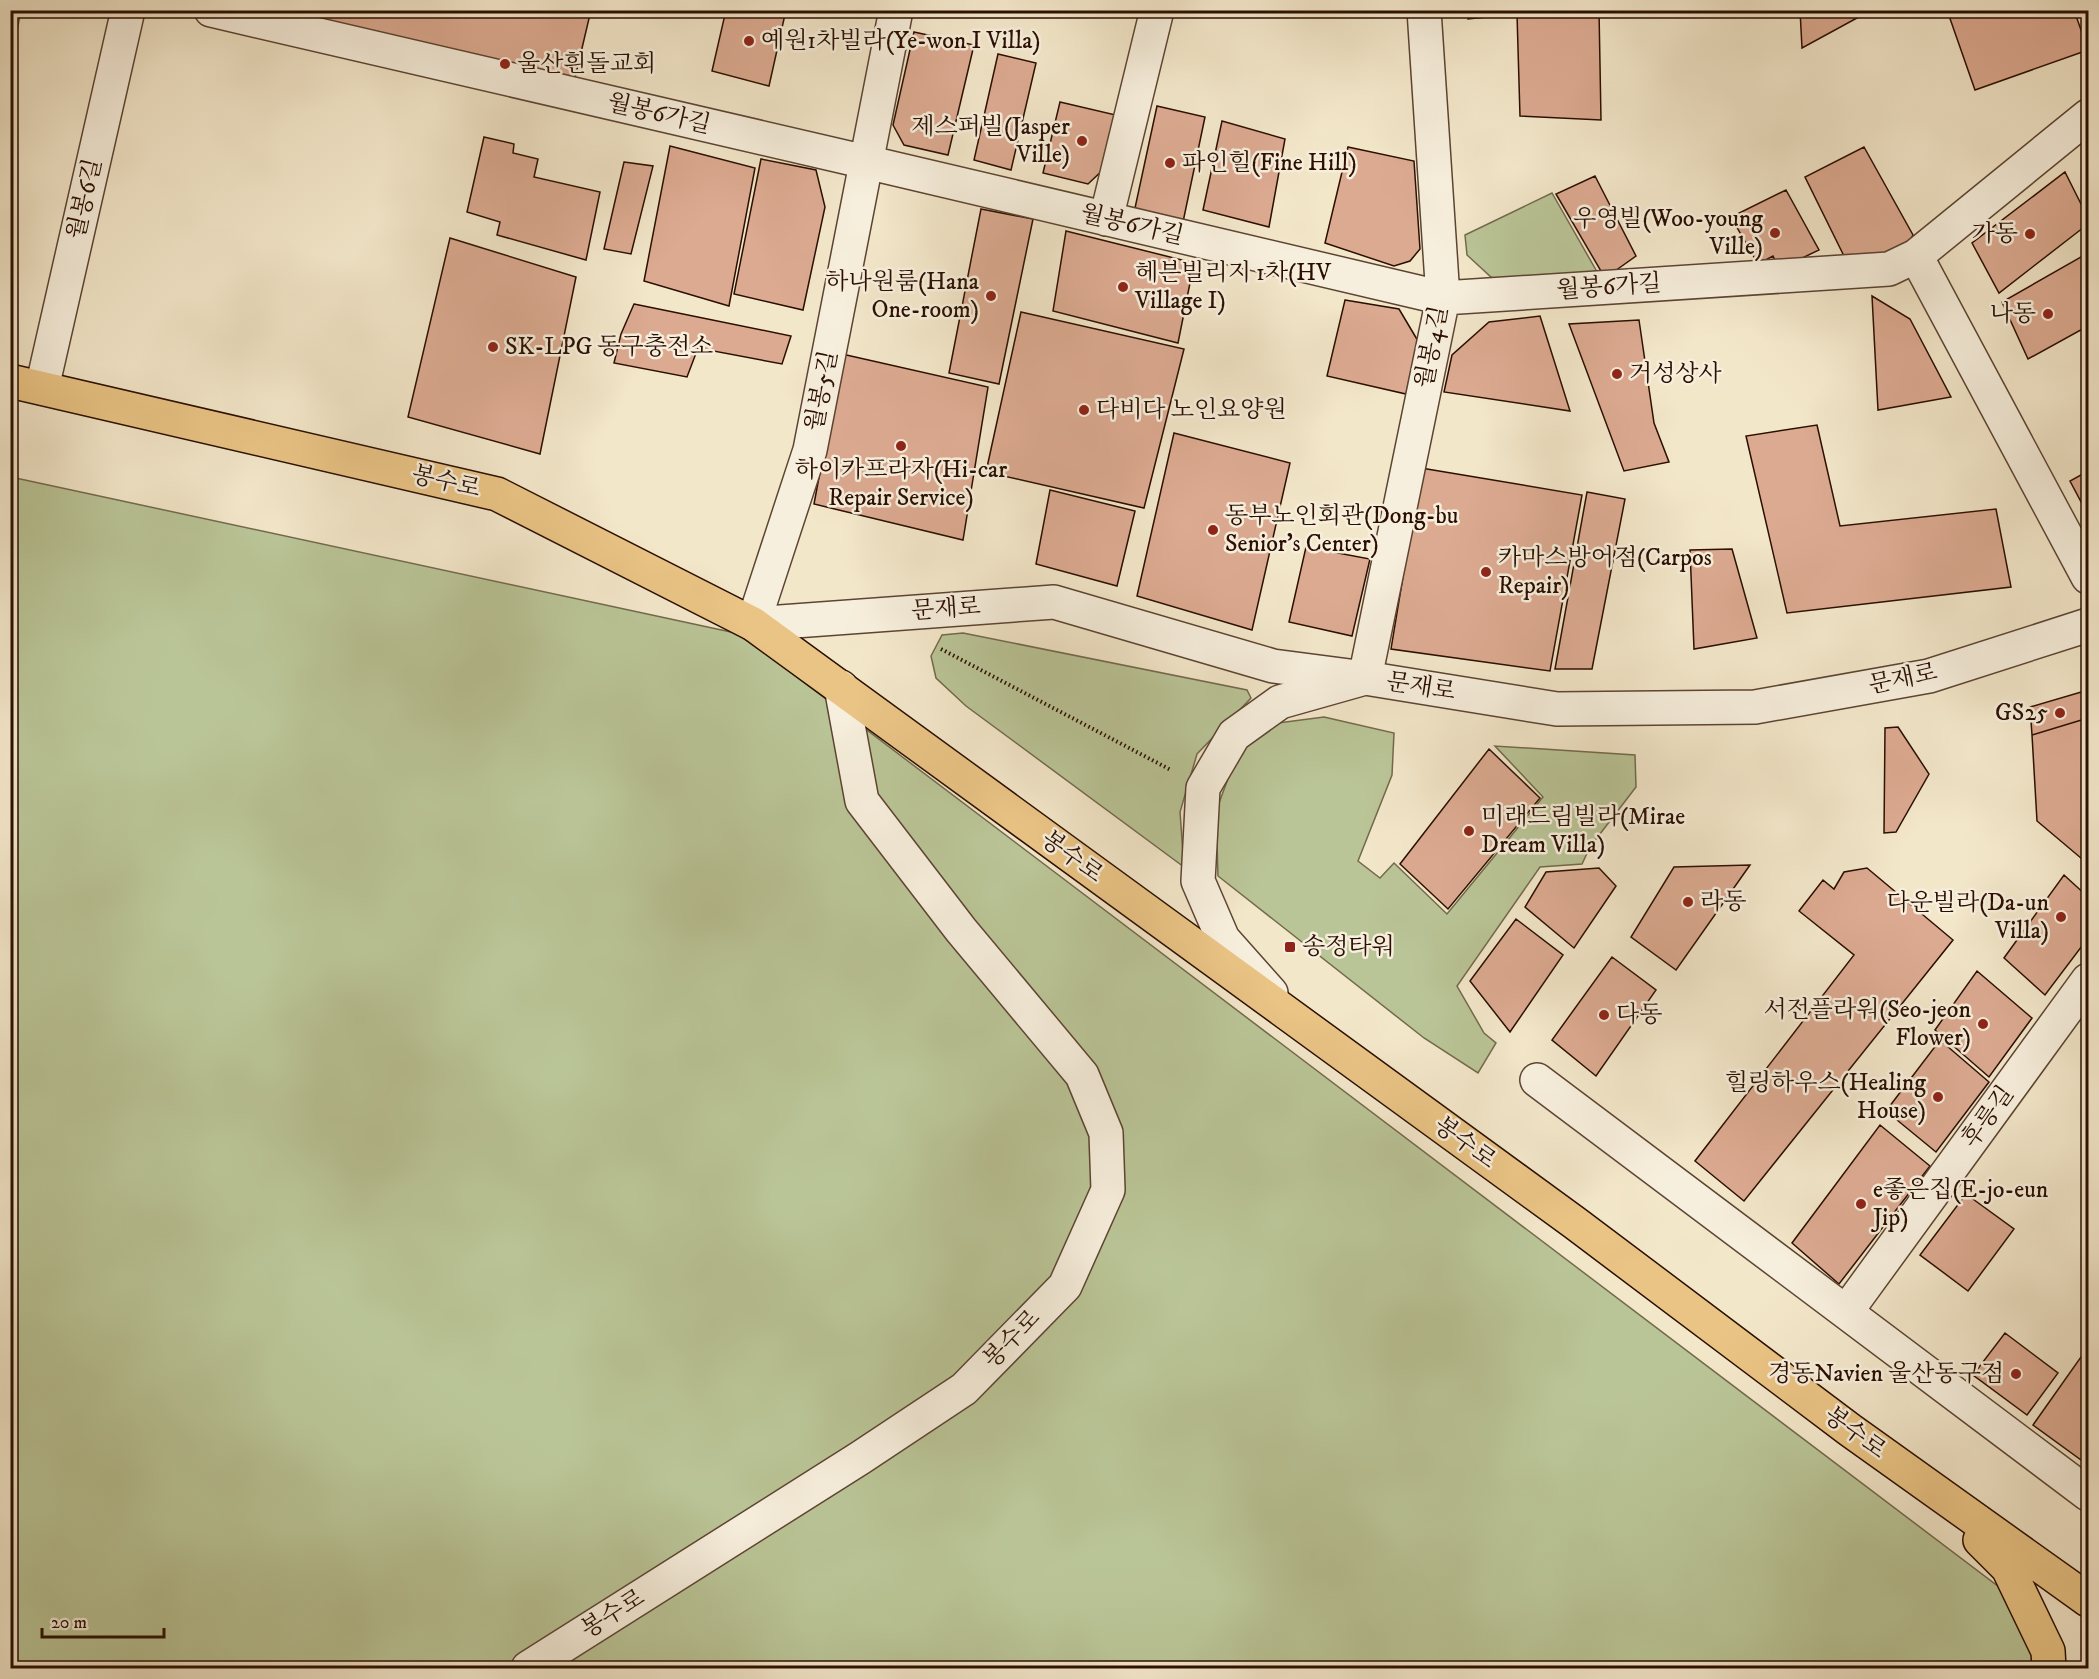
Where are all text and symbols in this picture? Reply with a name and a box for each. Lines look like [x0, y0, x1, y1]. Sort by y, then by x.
place label: 예원1차빌라(Ye-won I Villa) [761, 26, 1041, 56]
marker: 예원1차빌라(Ye-won I Villa) [742, 34, 756, 48]
place label: 울산흰돌교회 [517, 49, 656, 79]
marker: 울산흰돌교회 [498, 57, 512, 71]
street label: 월봉6가길 [604, 88, 714, 140]
place label: 제스퍼빌(Jasper Ville) [911, 112, 1070, 170]
marker: 제스퍼빌(Jasper Ville) [1075, 134, 1089, 148]
place label: 파인힐(Fine Hill) [1182, 148, 1357, 178]
street label: 월봉6길 [61, 156, 109, 242]
marker: 파인힐(Fine Hill) [1163, 156, 1177, 170]
street label: 월봉6가길 [1077, 199, 1187, 251]
place label: 우영빌(Woo-young Ville) [1573, 204, 1763, 262]
place label: 가동 [1972, 219, 2018, 249]
marker: 우영빌(Woo-young Ville) [1768, 226, 1782, 240]
marker: 가동 [2023, 227, 2037, 241]
place label: 헤븐빌리지 1차(HV Village I) [1134, 258, 1332, 316]
place label: 하나원룸(Hana One-room) [825, 267, 980, 325]
street label: 월봉6가길 [1555, 268, 1663, 306]
marker: 헤븐빌리지 1차(HV Village I) [1116, 280, 1130, 294]
marker: 하나원룸(Hana One-room) [984, 289, 998, 303]
place label: 나동 [1990, 299, 2036, 329]
street label: 월봉4길 [1409, 303, 1455, 391]
marker: 나동 [2041, 307, 2055, 321]
place label: SK-LPG 동구충전소 [505, 332, 713, 362]
marker: SK-LPG 동구충전소 [486, 340, 500, 354]
street label: 월봉5길 [800, 348, 844, 434]
place label: 거성상사 [1629, 359, 1722, 389]
marker: 거성상사 [1610, 367, 1624, 381]
place label: 다비다 노인요양원 [1096, 395, 1287, 425]
marker: 다비다 노인요양원 [1077, 403, 1091, 417]
marker: 하이카프라자(Hi-car Repair Service) [894, 439, 908, 453]
place label: 하이카프라자(Hi-car Repair Service) [795, 455, 1007, 513]
street label: 봉수로 [409, 460, 483, 504]
place label: 동부노인회관(Dong-bu Senior's Center) [1225, 501, 1458, 559]
marker: 동부노인회관(Dong-bu Senior's Center) [1206, 523, 1220, 537]
place label: 카마스방어점(Carpos Repair) [1498, 543, 1712, 601]
marker: 카마스방어점(Carpos Repair) [1479, 565, 1493, 579]
street label: 문재로 [910, 592, 982, 626]
street label: 문재로 [1866, 657, 1940, 701]
street label: 문재로 [1384, 667, 1458, 707]
place label: GS25 [1995, 698, 2048, 728]
marker: GS25 [2053, 706, 2067, 720]
place label: 미래드림빌라(Mirae Dream Villa) [1481, 802, 1685, 860]
street label: 봉수로 [1035, 824, 1109, 890]
marker: 미래드림빌라(Mirae Dream Villa) [1462, 824, 1476, 838]
place label: 라동 [1700, 887, 1746, 917]
place label: 다운빌라(Da-un Villa) [1886, 888, 2049, 946]
marker: 라동 [1681, 895, 1695, 909]
marker: 다운빌라(Da-un Villa) [2054, 910, 2068, 924]
place label: 송정타워 [1302, 932, 1395, 962]
marker: 송정타워 [1283, 940, 1297, 954]
place label: 서전플라워(Seo-jeon Flower) [1763, 995, 1971, 1053]
place label: 다동 [1616, 1000, 1662, 1030]
marker: 다동 [1597, 1008, 1611, 1022]
marker: 서전플라워(Seo-jeon Flower) [1976, 1017, 1990, 1031]
place label: 힐링하우스(Healing House) [1725, 1068, 1926, 1126]
street label: 후릉길 [1955, 1080, 2021, 1154]
marker: 힐링하우스(Healing House) [1931, 1090, 1945, 1104]
street label: 봉수로 [1428, 1110, 1502, 1176]
place label: e좋은집(E-jo-eun Jip) [1871, 1175, 2049, 1233]
marker: e좋은집(E-jo-eun Jip) [1854, 1197, 1868, 1211]
street label: 봉수로 [977, 1304, 1047, 1374]
place label: 경동Navien 울산동구점 [1768, 1359, 2004, 1389]
marker: 경동Navien 울산동구점 [2009, 1367, 2023, 1381]
street label: 봉수로 [1818, 1400, 1892, 1466]
street label: 봉수로 [576, 1583, 650, 1645]
scale bar [42, 1601, 164, 1639]
text: 20 m [51, 1612, 87, 1634]

